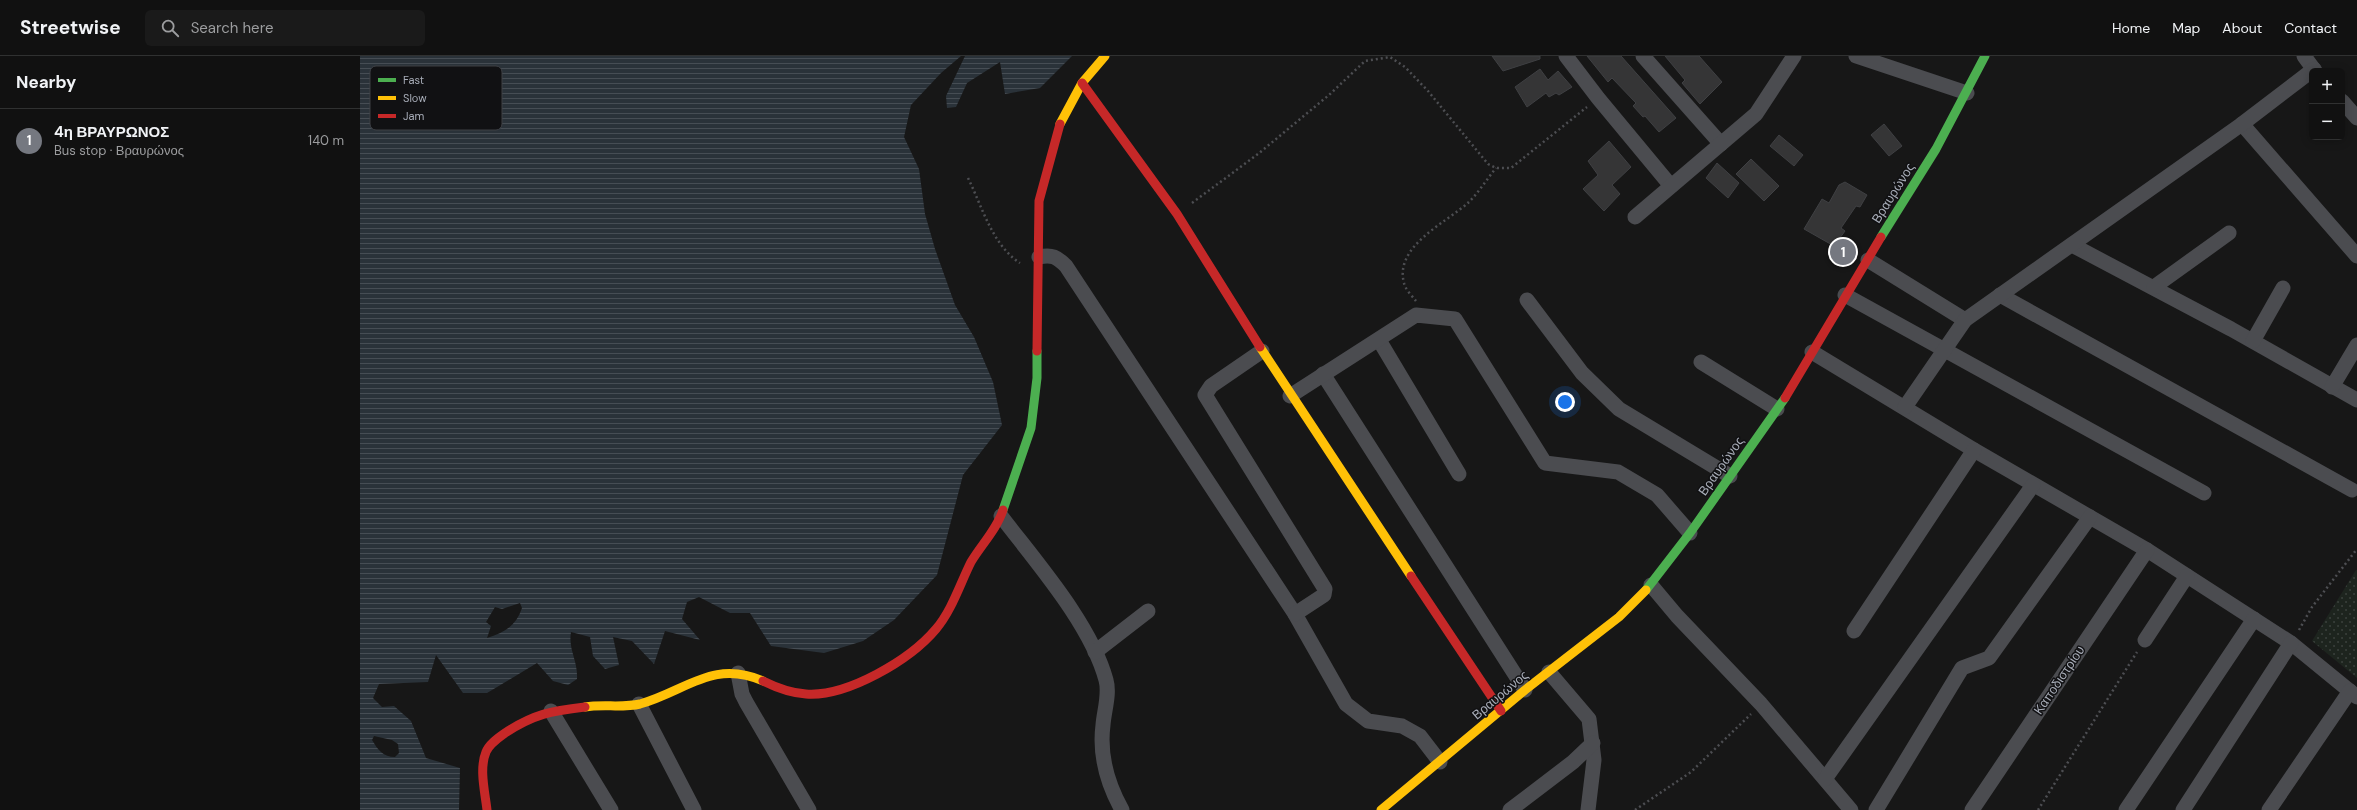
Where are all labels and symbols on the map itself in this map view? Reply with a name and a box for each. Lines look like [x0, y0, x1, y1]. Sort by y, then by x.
legend [370, 66, 502, 130]
text: Fast [403, 73, 424, 87]
text: Slow [403, 91, 427, 105]
text: Jam [403, 109, 424, 123]
street label: Βραυρώνος [1868, 160, 1918, 226]
pin: 1 [1830, 237, 1856, 267]
your location [1555, 392, 1575, 412]
street label: Βραυρώνος [1694, 433, 1748, 499]
street label: Καποδιστρίου [2030, 642, 2088, 718]
street label: Βραυρώνος [1468, 667, 1532, 723]

